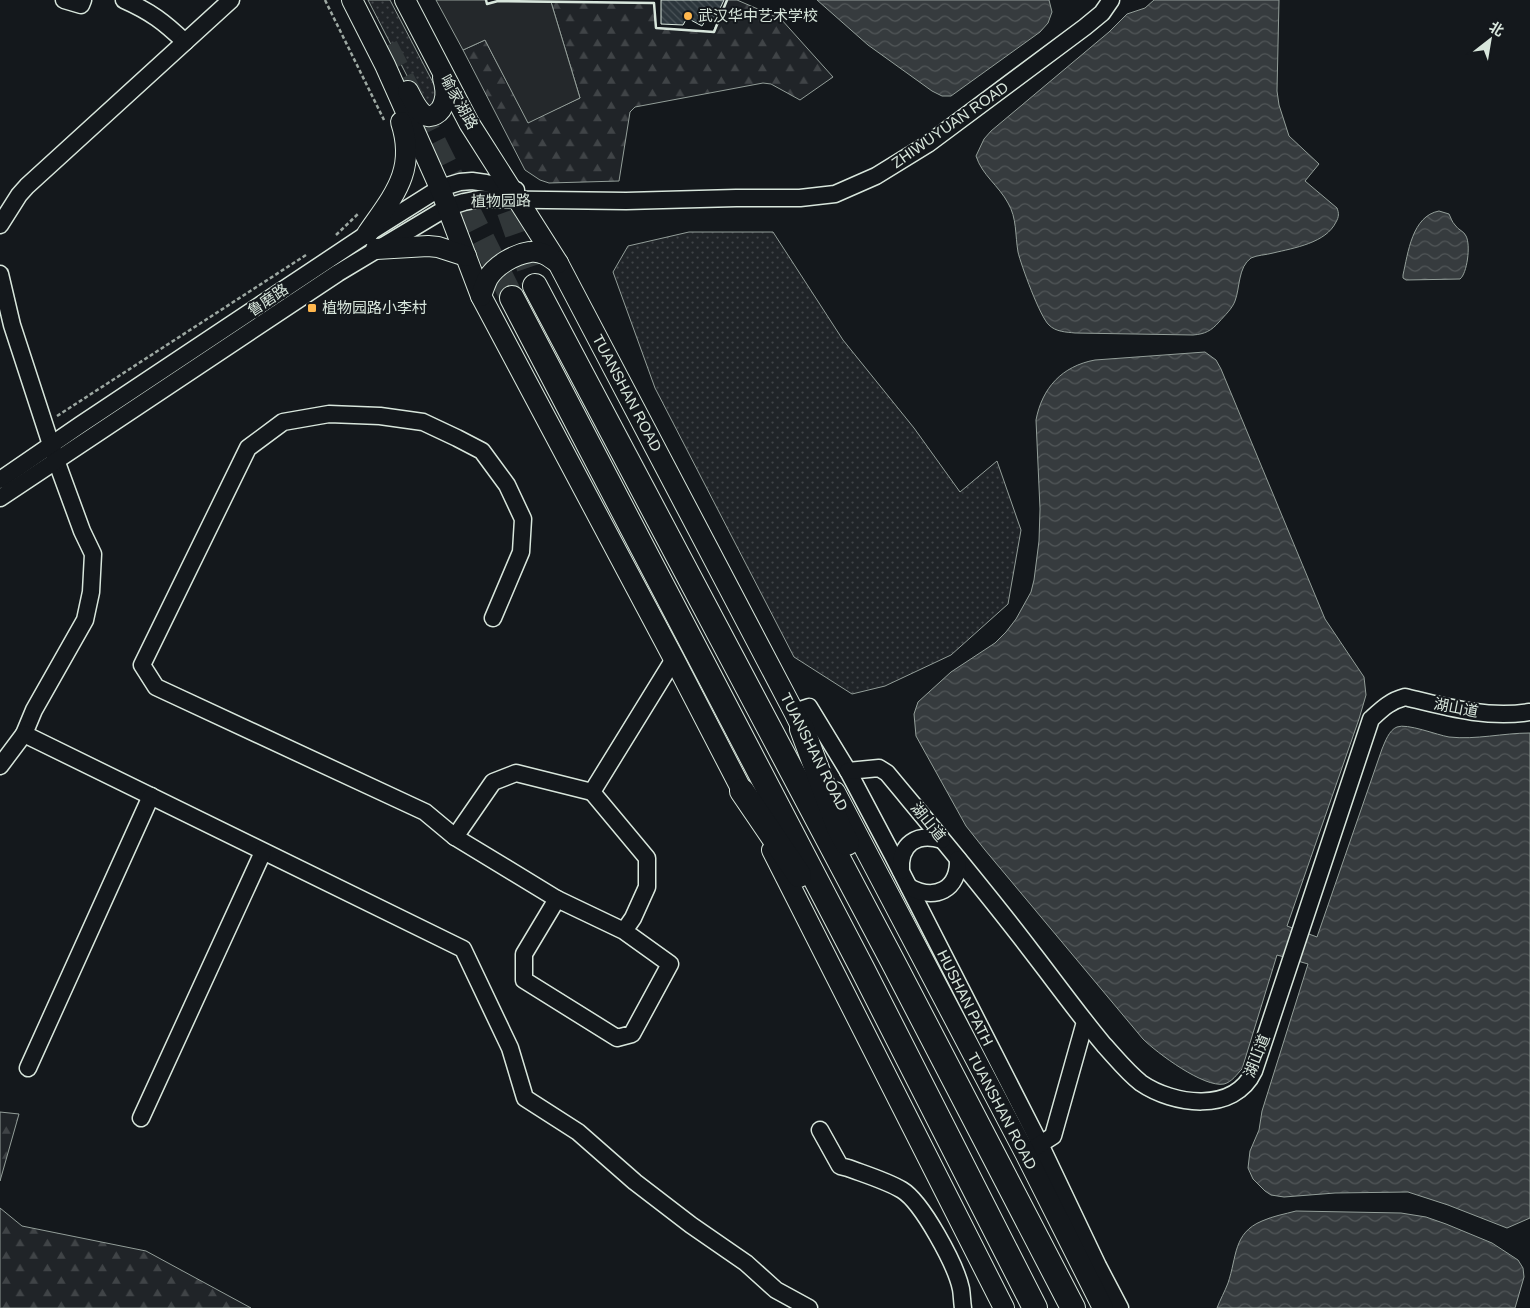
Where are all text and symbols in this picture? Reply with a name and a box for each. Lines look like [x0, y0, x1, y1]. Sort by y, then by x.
place label: 武汉华中艺术学校 [698, 7, 818, 24]
marker: 武汉华中艺术学校 [682, 10, 694, 22]
north arrow [1465, 15, 1515, 65]
text: 北 [1487, 18, 1507, 39]
street label: 喻家湖路 [437, 71, 481, 132]
street label: ZHIWUYUAN ROAD [888, 78, 1011, 171]
street label: 植物园路 [471, 191, 531, 210]
street label: 鲁磨路 [244, 280, 291, 319]
place label: 植物园路小李村 [322, 299, 427, 316]
marker: 植物园路小李村 [306, 302, 318, 314]
street label: TUANSHAN ROAD [589, 331, 666, 454]
street label: TUANSHAN ROAD [777, 690, 852, 814]
street label: 湖山道 [1432, 695, 1480, 720]
street label: 湖山道 [908, 799, 949, 845]
street label: HUSHAN PATH [934, 947, 997, 1049]
street label: 湖山道 [1240, 1032, 1273, 1080]
street label: TUANSHAN ROAD [964, 1049, 1041, 1172]

